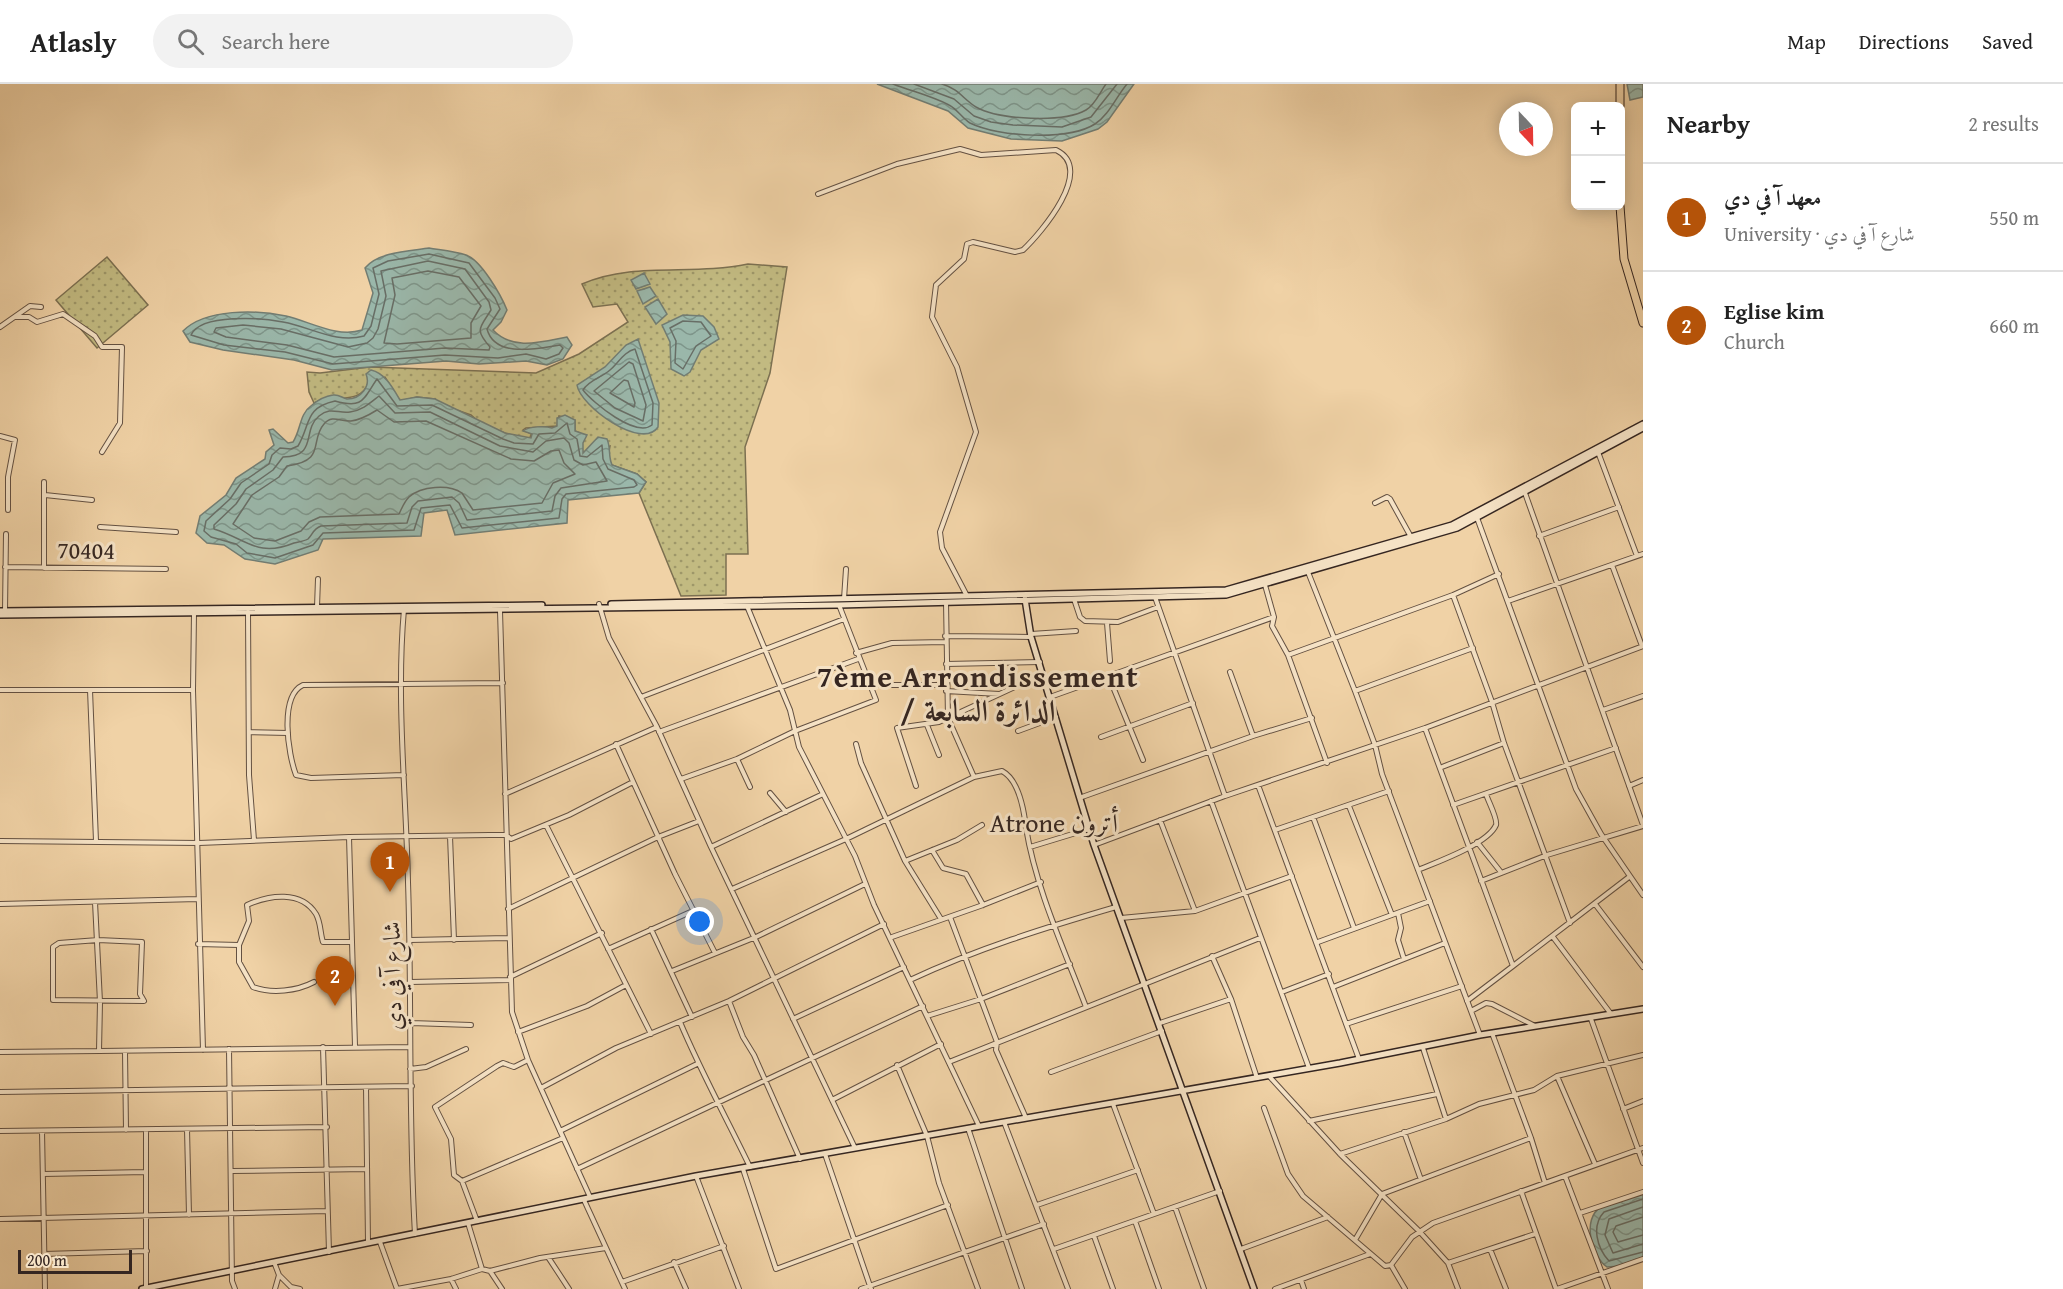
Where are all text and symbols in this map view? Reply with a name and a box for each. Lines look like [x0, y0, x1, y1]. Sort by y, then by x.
search box [153, 14, 573, 68]
text: Atlasly [30, 21, 117, 62]
icon: search [174, 25, 207, 58]
text: Search here [222, 25, 330, 57]
text: Map [1787, 26, 1826, 57]
text: Directions [1859, 26, 1949, 57]
text: Saved [1982, 26, 2033, 57]
north arrow [1499, 102, 1553, 156]
map controls [1571, 102, 1625, 210]
button: + [1571, 102, 1625, 156]
text: Nearby [1667, 104, 1750, 143]
text: 2 results [1968, 109, 2039, 138]
button: − [1571, 156, 1625, 210]
text: معهد آ في دي [1724, 181, 1821, 213]
text: 1 [1681, 203, 1692, 232]
text: 550 m [1989, 203, 2039, 232]
text: University · شارع آ في دي [1724, 219, 1915, 248]
text: Eglise kim [1724, 295, 1824, 327]
text: 2 [1681, 311, 1692, 340]
text: 660 m [1989, 311, 2039, 340]
text: Church [1724, 327, 1785, 356]
street label: 70404 [57, 532, 115, 568]
district label: 7ème Arrondissement / الدائرة السابعة [817, 654, 1139, 732]
district label: Atrone أترون [990, 803, 1118, 842]
pin: 1 [370, 842, 410, 892]
your location [685, 907, 714, 936]
street label: شارع آ في دي [374, 921, 413, 1031]
pin: 2 [316, 956, 354, 1006]
scale bar [18, 1247, 132, 1274]
text: 200 m [27, 1248, 67, 1272]

